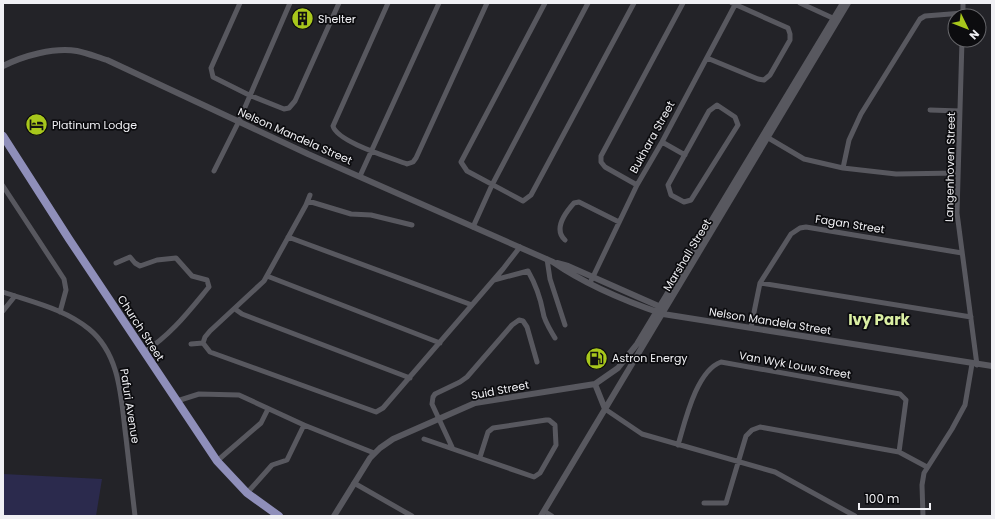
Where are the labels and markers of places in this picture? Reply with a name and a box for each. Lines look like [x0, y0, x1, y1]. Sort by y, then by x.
building icon: Shelter [289, 6, 315, 32]
place label: Shelter [318, 11, 356, 27]
hotel icon: Platinum Lodge [23, 112, 49, 138]
place label: Platinum Lodge [52, 117, 137, 133]
fuel station icon: Astron Energy [583, 345, 609, 371]
place label: Astron Energy [612, 350, 688, 366]

